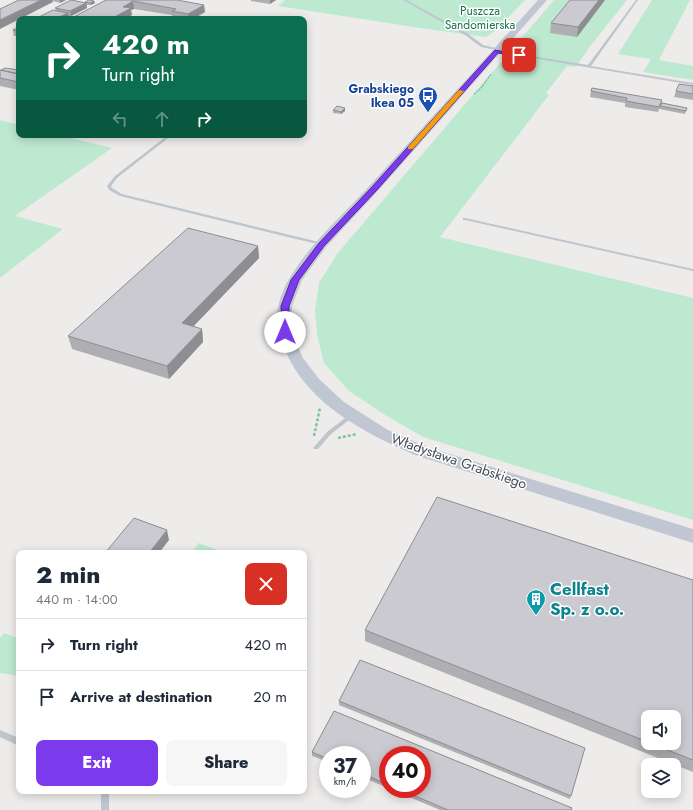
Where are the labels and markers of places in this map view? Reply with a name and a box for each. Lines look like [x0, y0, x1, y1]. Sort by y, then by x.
pin [502, 38, 536, 72]
place label: Grabskiego Ikea 05 [348, 80, 414, 112]
bus stop icon: Grabskiego Ikea 05 [417, 85, 439, 113]
place label: Cellfast Sp. z o.o. [550, 577, 624, 621]
building icon: Cellfast Sp. z o.o. [525, 588, 547, 616]

